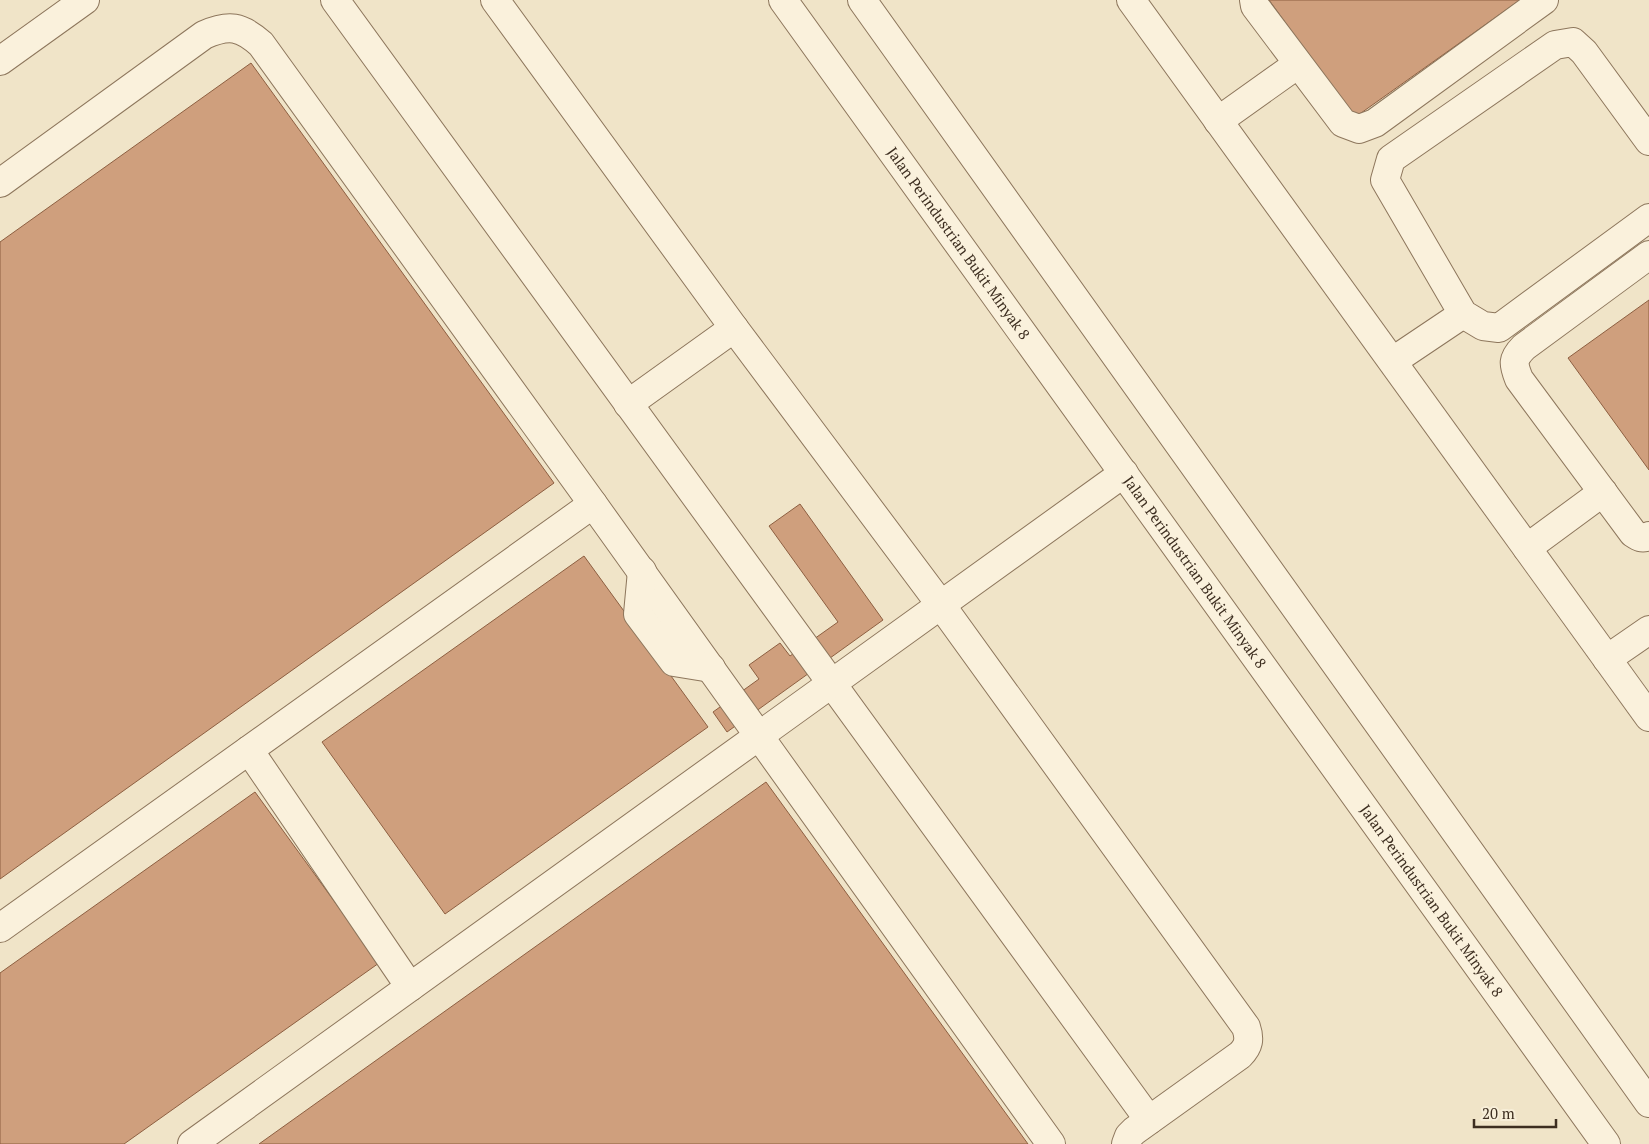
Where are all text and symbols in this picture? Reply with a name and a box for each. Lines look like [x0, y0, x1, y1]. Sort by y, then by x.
street label: Jalan Perindustrian Bukit Minyak 8 [883, 143, 1035, 343]
street label: Jalan Perindustrian Bukit Minyak 8 [1120, 472, 1272, 672]
street label: Jalan Perindustrian Bukit Minyak 8 [1356, 800, 1508, 1001]
scale bar [1474, 1096, 1556, 1128]
text: 20 m [1482, 1103, 1515, 1123]

